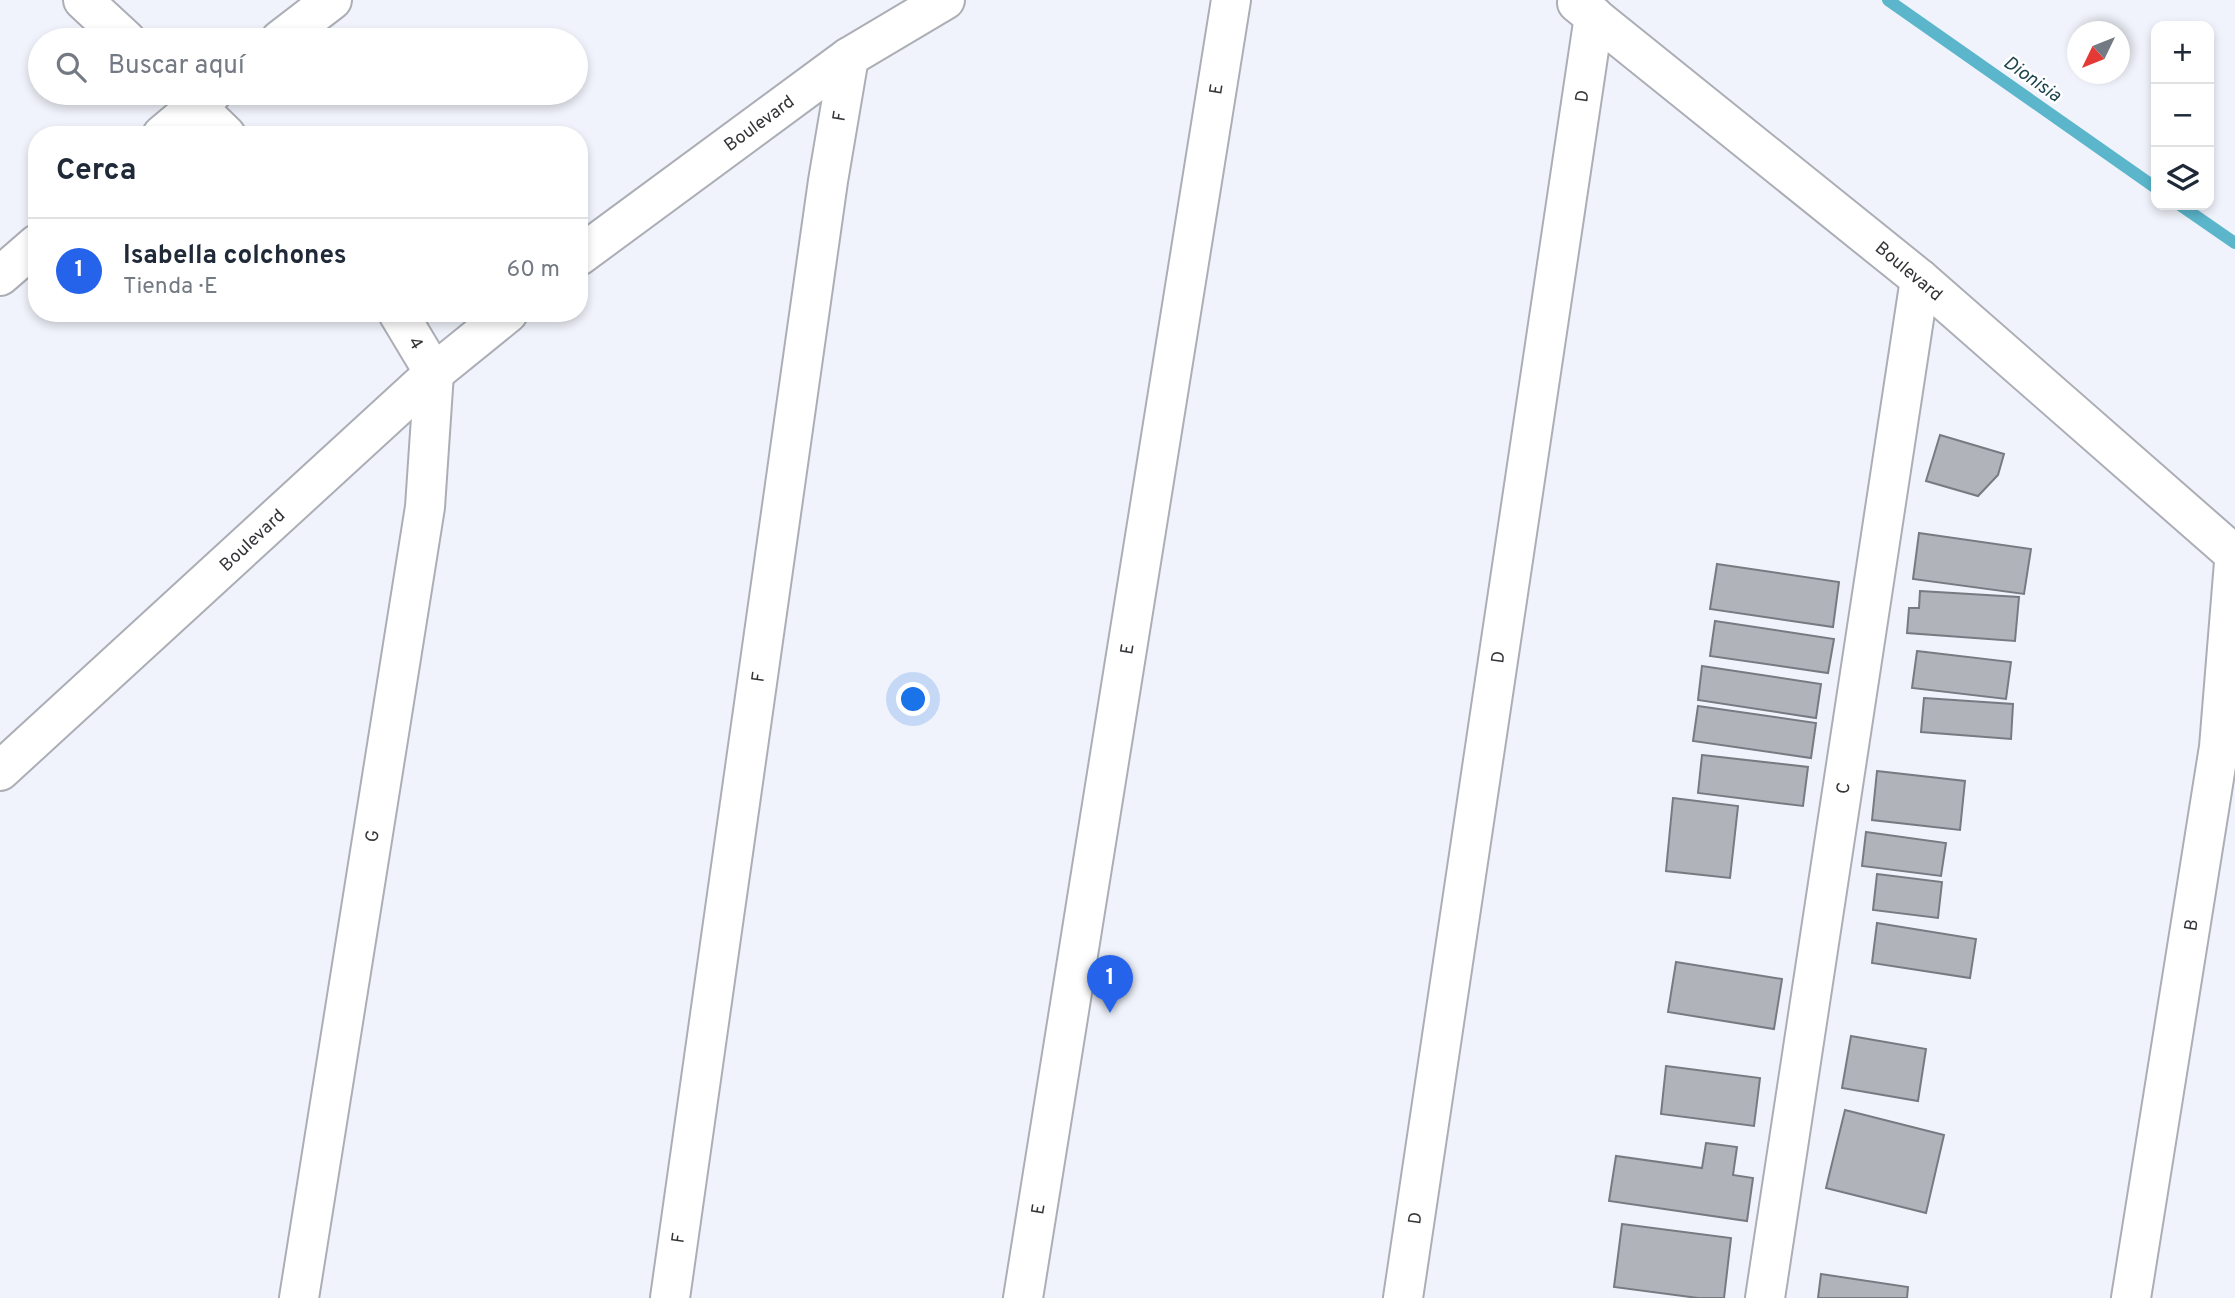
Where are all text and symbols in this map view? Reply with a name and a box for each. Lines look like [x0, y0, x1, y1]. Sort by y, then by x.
north arrow [2067, 21, 2130, 84]
map controls [2151, 21, 2214, 210]
button: + [2151, 21, 2214, 84]
search box [28, 28, 588, 105]
icon: search [52, 48, 90, 86]
text: Buscar aquí [108, 50, 245, 83]
water label: Dionisia [1998, 51, 2066, 108]
street label: E [1205, 82, 1230, 96]
button: − [2151, 84, 2214, 147]
street label: D [1571, 89, 1596, 104]
street label: Boulevard [720, 91, 800, 157]
street label: F [828, 109, 853, 123]
button: layers [2151, 147, 2214, 210]
text: Cerca [56, 153, 136, 190]
street label: Boulevard [1869, 237, 1947, 307]
text: Isabella colchones [123, 240, 346, 273]
text: 1 [74, 256, 84, 285]
text: 60 m [507, 256, 560, 285]
text: Tienda · E [123, 273, 218, 302]
street label: 4 [402, 333, 427, 354]
street label: Boulevard [215, 505, 291, 577]
street label: E [1116, 642, 1141, 656]
street label: D [1487, 650, 1512, 665]
street label: F [747, 671, 772, 684]
your location [896, 682, 930, 716]
street label: C [1832, 781, 1857, 796]
street label: G [361, 828, 386, 844]
street label: B [2180, 918, 2205, 933]
pin: 1 [1087, 955, 1133, 1013]
street label: E [1027, 1202, 1052, 1216]
street label: D [1404, 1211, 1429, 1226]
street label: F [667, 1232, 692, 1245]

